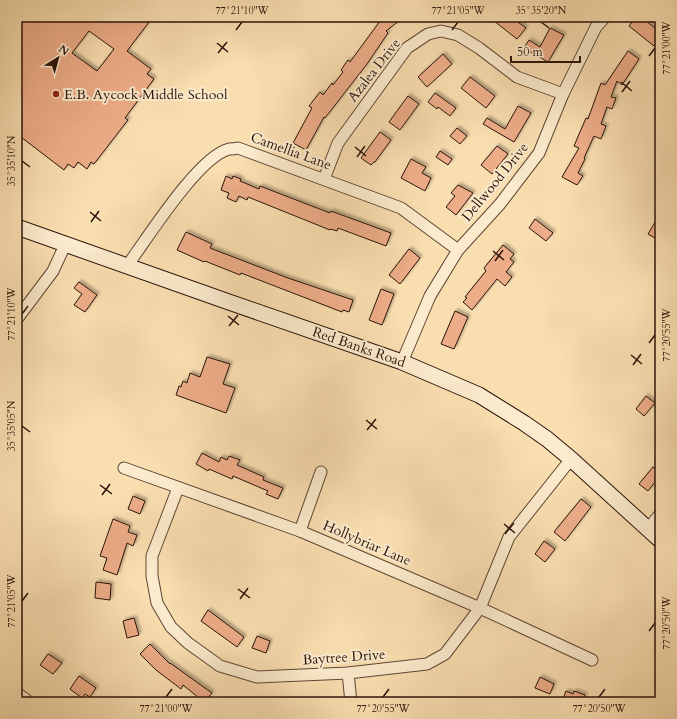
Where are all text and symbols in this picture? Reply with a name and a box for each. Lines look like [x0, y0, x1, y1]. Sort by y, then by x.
text: 77°21'10"W [215, 4, 270, 18]
text: 77°21'05"W [431, 4, 486, 18]
text: 35°35'20"N [516, 4, 567, 18]
text: 77°21'00"W [660, 20, 674, 75]
street label: Azalea Drive [343, 34, 405, 106]
north arrow [38, 38, 78, 78]
scale bar [511, 38, 580, 64]
text: N [55, 42, 72, 60]
text: 50 m [517, 44, 544, 60]
place label: E.B. Aycock Middle School [64, 85, 228, 104]
marker: E.B. Aycock Middle School [51, 89, 61, 99]
street label: Camellia Lane [248, 128, 334, 174]
text: 35°35'10"N [5, 135, 19, 186]
street label: Dellwood Drive [457, 139, 533, 225]
text: 77°21'10"W [5, 286, 19, 341]
text: 77°20'55"W [660, 307, 674, 362]
street label: Red Banks Road [310, 322, 409, 372]
text: 35°35'05"N [5, 400, 19, 451]
street label: Hollybriar Lane [320, 516, 414, 570]
text: 77°21'05"W [5, 573, 19, 628]
text: 77°20'50"W [660, 595, 674, 650]
street label: Baytree Drive [302, 645, 386, 669]
text: 77°21'00"W [139, 702, 194, 716]
text: 77°20'55"W [356, 702, 411, 716]
text: 77°20'50"W [572, 702, 627, 716]

